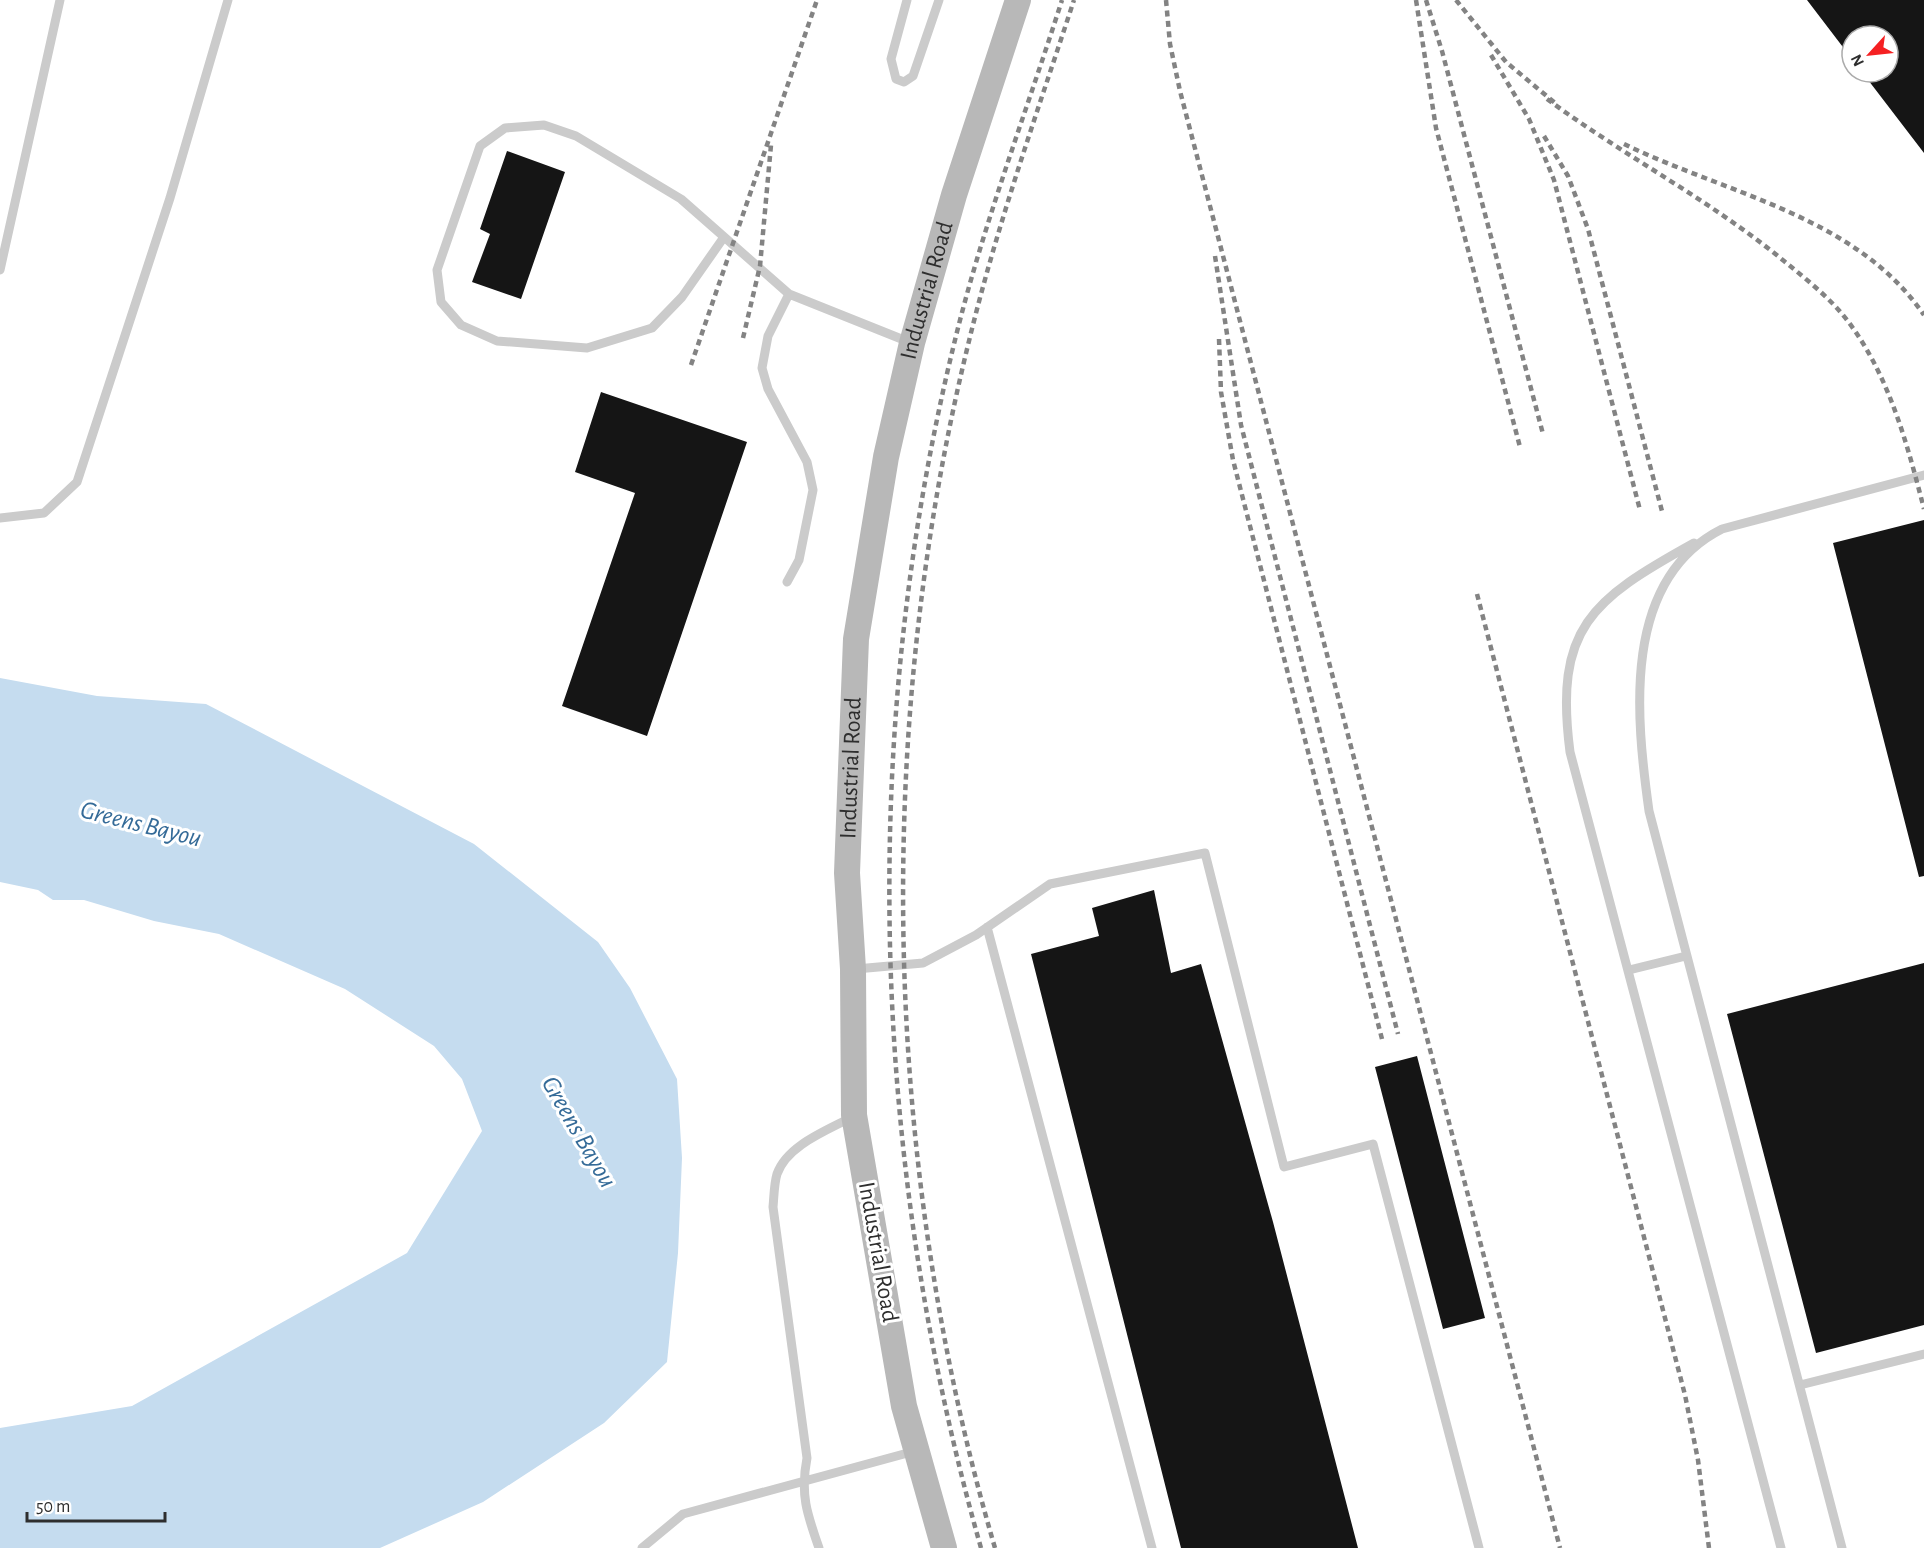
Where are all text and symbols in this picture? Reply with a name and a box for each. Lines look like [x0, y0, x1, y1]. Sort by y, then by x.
north arrow [1840, 24, 1900, 84]
text: N [1848, 52, 1867, 69]
street label: Industrial Road [897, 219, 958, 362]
street label: Industrial Road [836, 697, 866, 840]
water label: Greens Bayou [78, 796, 204, 852]
water label: Greens Bayou [537, 1072, 621, 1192]
street label: Industrial Road [854, 1180, 902, 1324]
scale bar [27, 1485, 165, 1523]
text: 50 m [36, 1498, 70, 1516]

